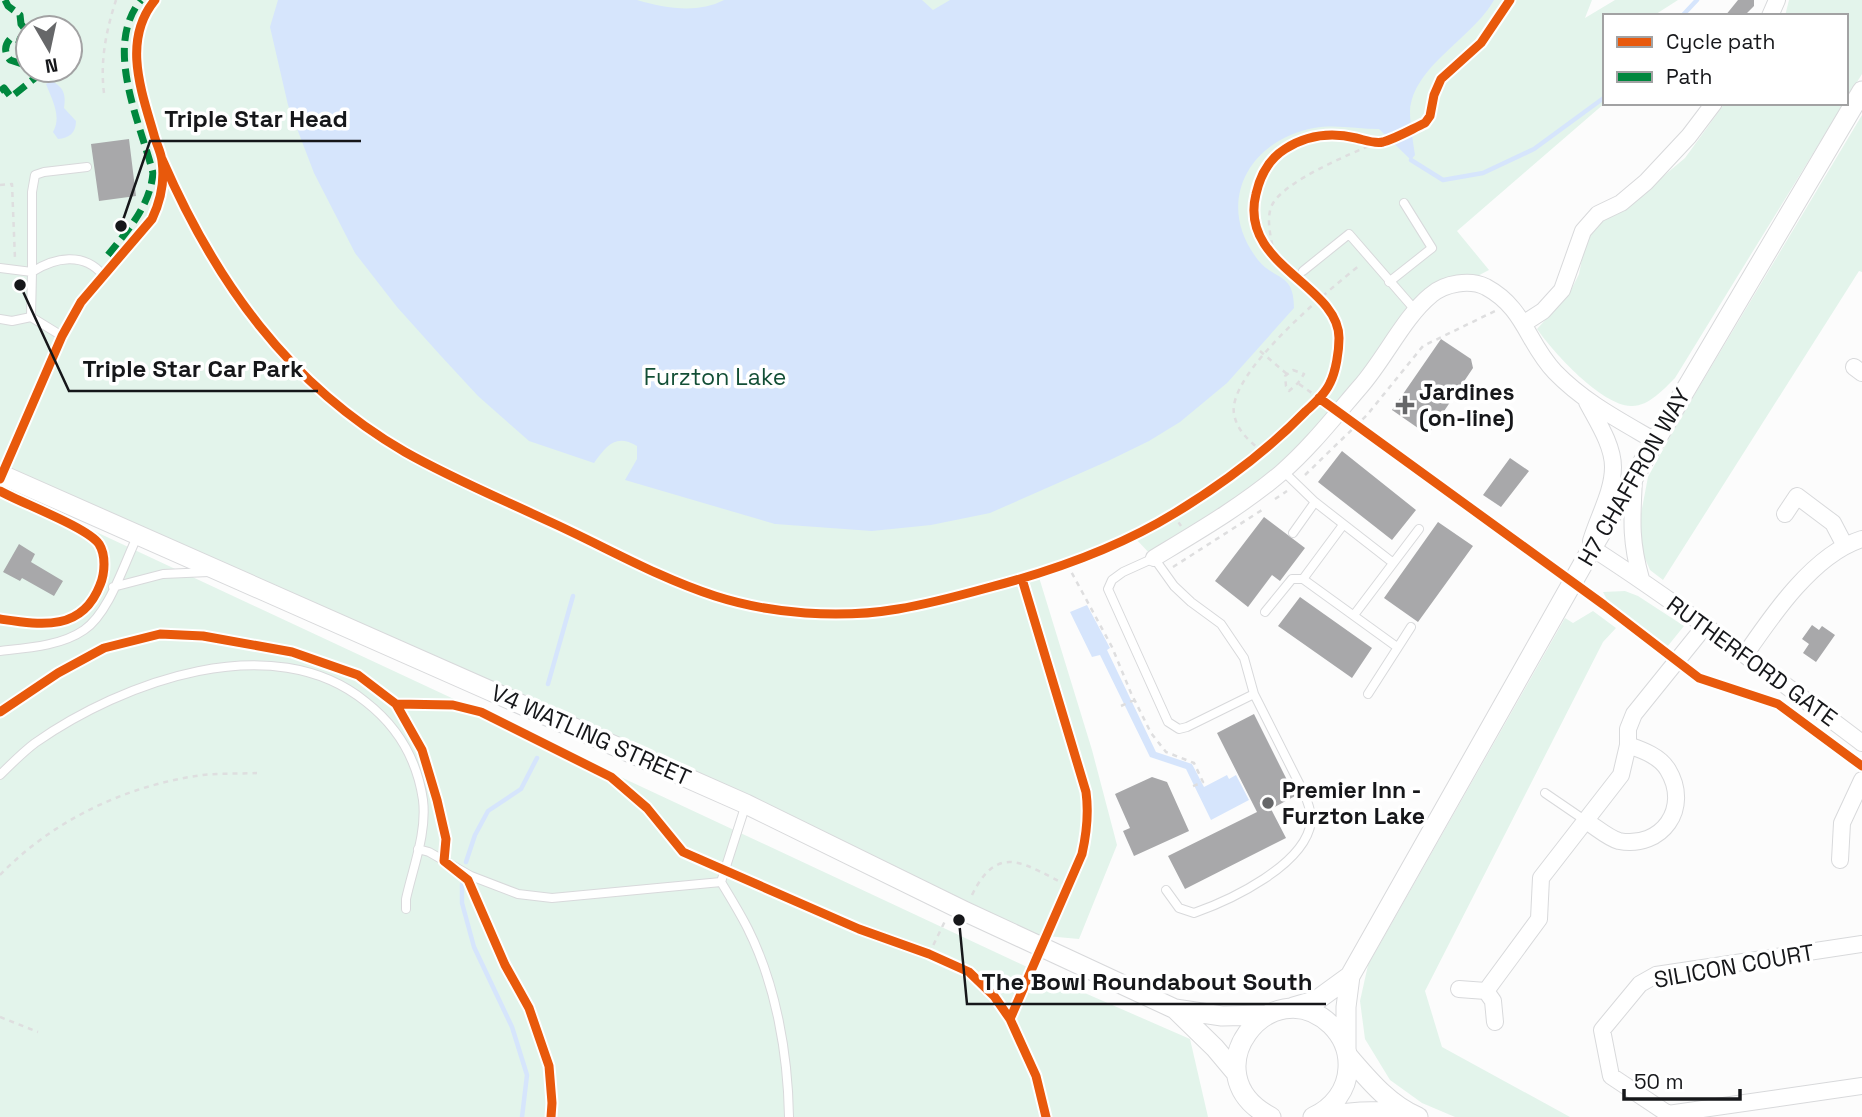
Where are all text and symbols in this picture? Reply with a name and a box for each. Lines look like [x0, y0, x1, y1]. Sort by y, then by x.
north arrow [14, 14, 84, 84]
legend [1603, 14, 1848, 105]
text: Cycle path [1666, 28, 1775, 55]
text: N [43, 52, 60, 79]
text: Path [1666, 63, 1712, 90]
callout: Triple Star Head [150, 96, 361, 141]
text: Triple Star Head [164, 103, 348, 134]
callout: Triple Star Car Park [69, 346, 318, 391]
text: Triple Star Car Park [82, 353, 304, 384]
park label: Furzton Lake [644, 362, 786, 392]
place label: Jardines (on-line) [1419, 377, 1515, 433]
street label: H7 CHAFFRON WAY [1571, 383, 1697, 571]
marker: Jardines (on-line) [1397, 397, 1413, 413]
street label: RUTHERFORD GATE [1661, 589, 1843, 733]
street label: V4 WATLING STREET [486, 677, 696, 793]
place label: Premier Inn - Furzton Lake [1282, 775, 1425, 831]
marker: Premier Inn - Furzton Lake [1260, 795, 1276, 811]
street label: SILICON COURT [1651, 937, 1817, 995]
callout: The Bowl Roundabout South [967, 959, 1326, 1004]
text: The Bowl Roundabout South [982, 966, 1312, 997]
scale bar [1624, 1058, 1740, 1102]
text: 50 m [1634, 1068, 1684, 1095]

